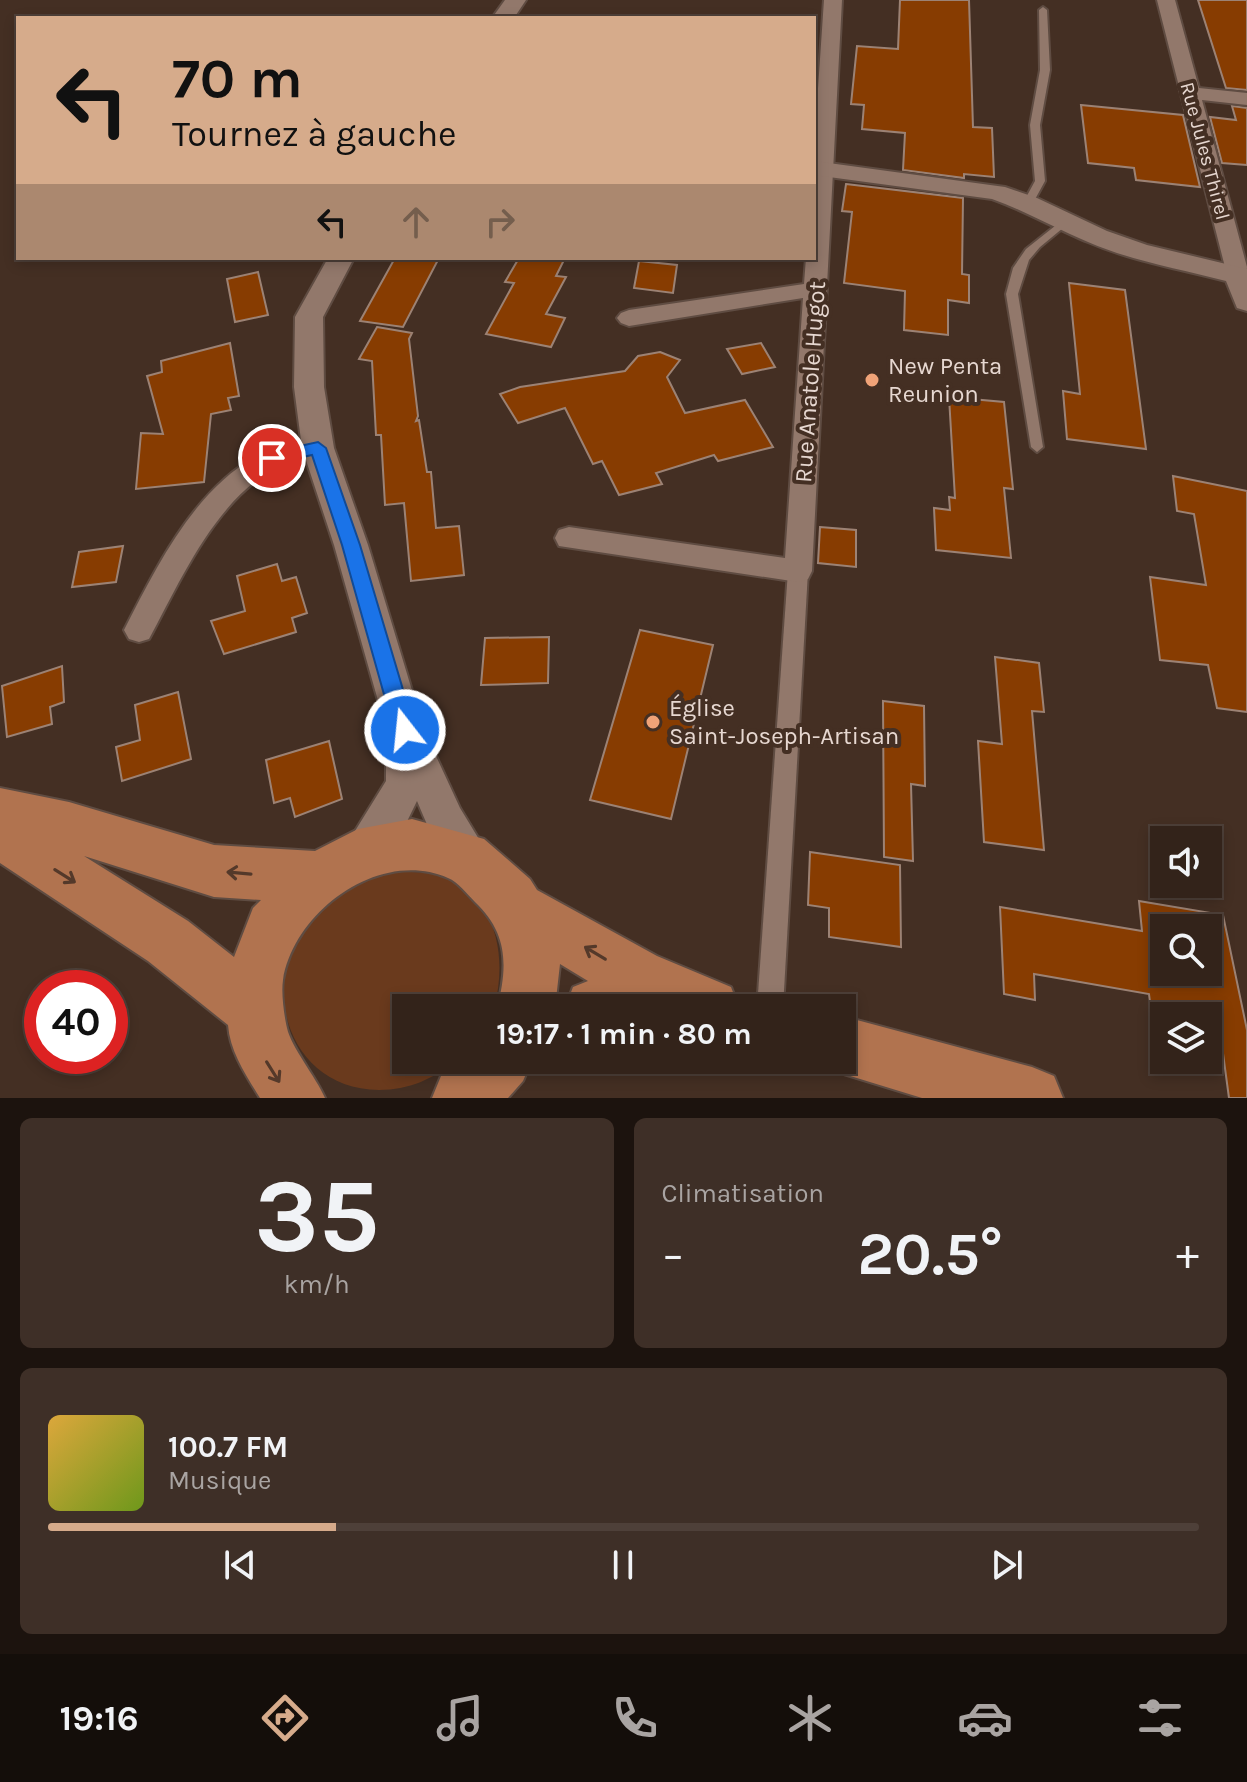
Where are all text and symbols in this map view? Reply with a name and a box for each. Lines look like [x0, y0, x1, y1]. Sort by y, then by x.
text: 70 m [172, 46, 303, 111]
icon: left [40, 48, 144, 152]
street label: Rue Jules Thirel [1176, 80, 1234, 222]
text: Tournez à gauche [172, 113, 457, 155]
icon: left [310, 200, 354, 244]
icon: ahead [394, 200, 438, 244]
icon: right [478, 200, 522, 244]
street label: Rue Anatole Hugot [789, 280, 831, 484]
place label: New Penta Reunion [888, 352, 1002, 408]
marker: New Penta Reunion [863, 371, 881, 389]
pin [238, 424, 306, 492]
icon: arrive [250, 436, 294, 480]
position arrow [363, 688, 447, 772]
place label: Église Saint-Joseph-Artisan [669, 693, 899, 750]
marker: Église Saint-Joseph-Artisan [644, 713, 662, 731]
map controls [1150, 826, 1222, 1074]
button: sound [1150, 826, 1222, 898]
one-way arrow [226, 865, 253, 880]
one-way arrow [54, 867, 76, 884]
button: search [1150, 914, 1222, 986]
one-way arrow [584, 945, 607, 961]
speed limit sign: 40 [24, 970, 128, 1074]
button: layers [1150, 1002, 1222, 1074]
text: 19:17 · 1 min · 80 m [496, 1016, 752, 1052]
one-way arrow [265, 1060, 282, 1082]
text: 35 [254, 1156, 379, 1277]
text: Climatisation [662, 1178, 824, 1209]
text: 20.5° [858, 1219, 1003, 1289]
text: − [662, 1229, 685, 1280]
text: + [1176, 1229, 1199, 1280]
text: km/h [284, 1269, 350, 1300]
text: 100.7 FM [168, 1429, 288, 1465]
text: Musique [168, 1465, 271, 1496]
icon: previous [218, 1543, 262, 1587]
icon: pause [601, 1543, 645, 1587]
icon: next [985, 1543, 1029, 1587]
icon: directions [257, 1690, 313, 1746]
icon: music [432, 1690, 488, 1746]
icon: phone [607, 1690, 663, 1746]
icon: climate [782, 1690, 838, 1746]
icon: car [957, 1690, 1013, 1746]
icon: filters [1132, 1690, 1188, 1746]
text: 19:16 [59, 1697, 139, 1739]

